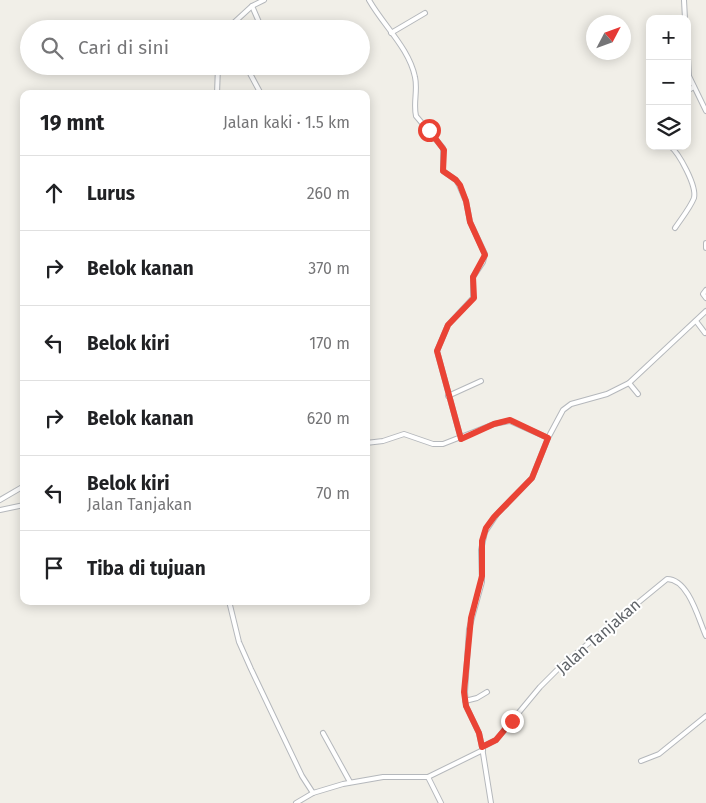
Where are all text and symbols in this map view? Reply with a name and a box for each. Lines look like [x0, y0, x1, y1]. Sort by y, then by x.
north arrow [586, 15, 631, 60]
map controls [646, 15, 691, 150]
button: + [646, 15, 691, 60]
search box [20, 20, 370, 75]
icon: search [38, 34, 66, 62]
text: Cari di sini [78, 36, 169, 59]
button: − [646, 60, 691, 105]
button: layers [646, 105, 691, 150]
text: 19 mnt [40, 110, 104, 136]
text: Jalan kaki · 1.5 km [223, 113, 350, 132]
route start [418, 119, 441, 142]
icon: ahead [40, 179, 68, 207]
text: Lurus [87, 182, 135, 205]
text: 260 m [307, 184, 350, 203]
icon: right [40, 254, 68, 282]
text: Belok kanan [87, 257, 194, 280]
text: 370 m [308, 259, 350, 278]
icon: left [40, 329, 68, 357]
text: Belok kiri [87, 332, 170, 355]
text: 170 m [309, 334, 350, 353]
icon: right [40, 404, 68, 432]
text: Belok kanan [87, 407, 194, 430]
text: 620 m [307, 409, 350, 428]
text: Belok kiri [87, 472, 170, 495]
icon: left [40, 479, 68, 507]
text: 70 m [316, 484, 350, 503]
text: Jalan Tanjakan [87, 495, 192, 514]
icon: arrive [40, 554, 68, 582]
text: Tiba di tujuan [87, 557, 206, 580]
street label: Jalan Tanjakan [552, 595, 644, 678]
route end [501, 710, 524, 733]

